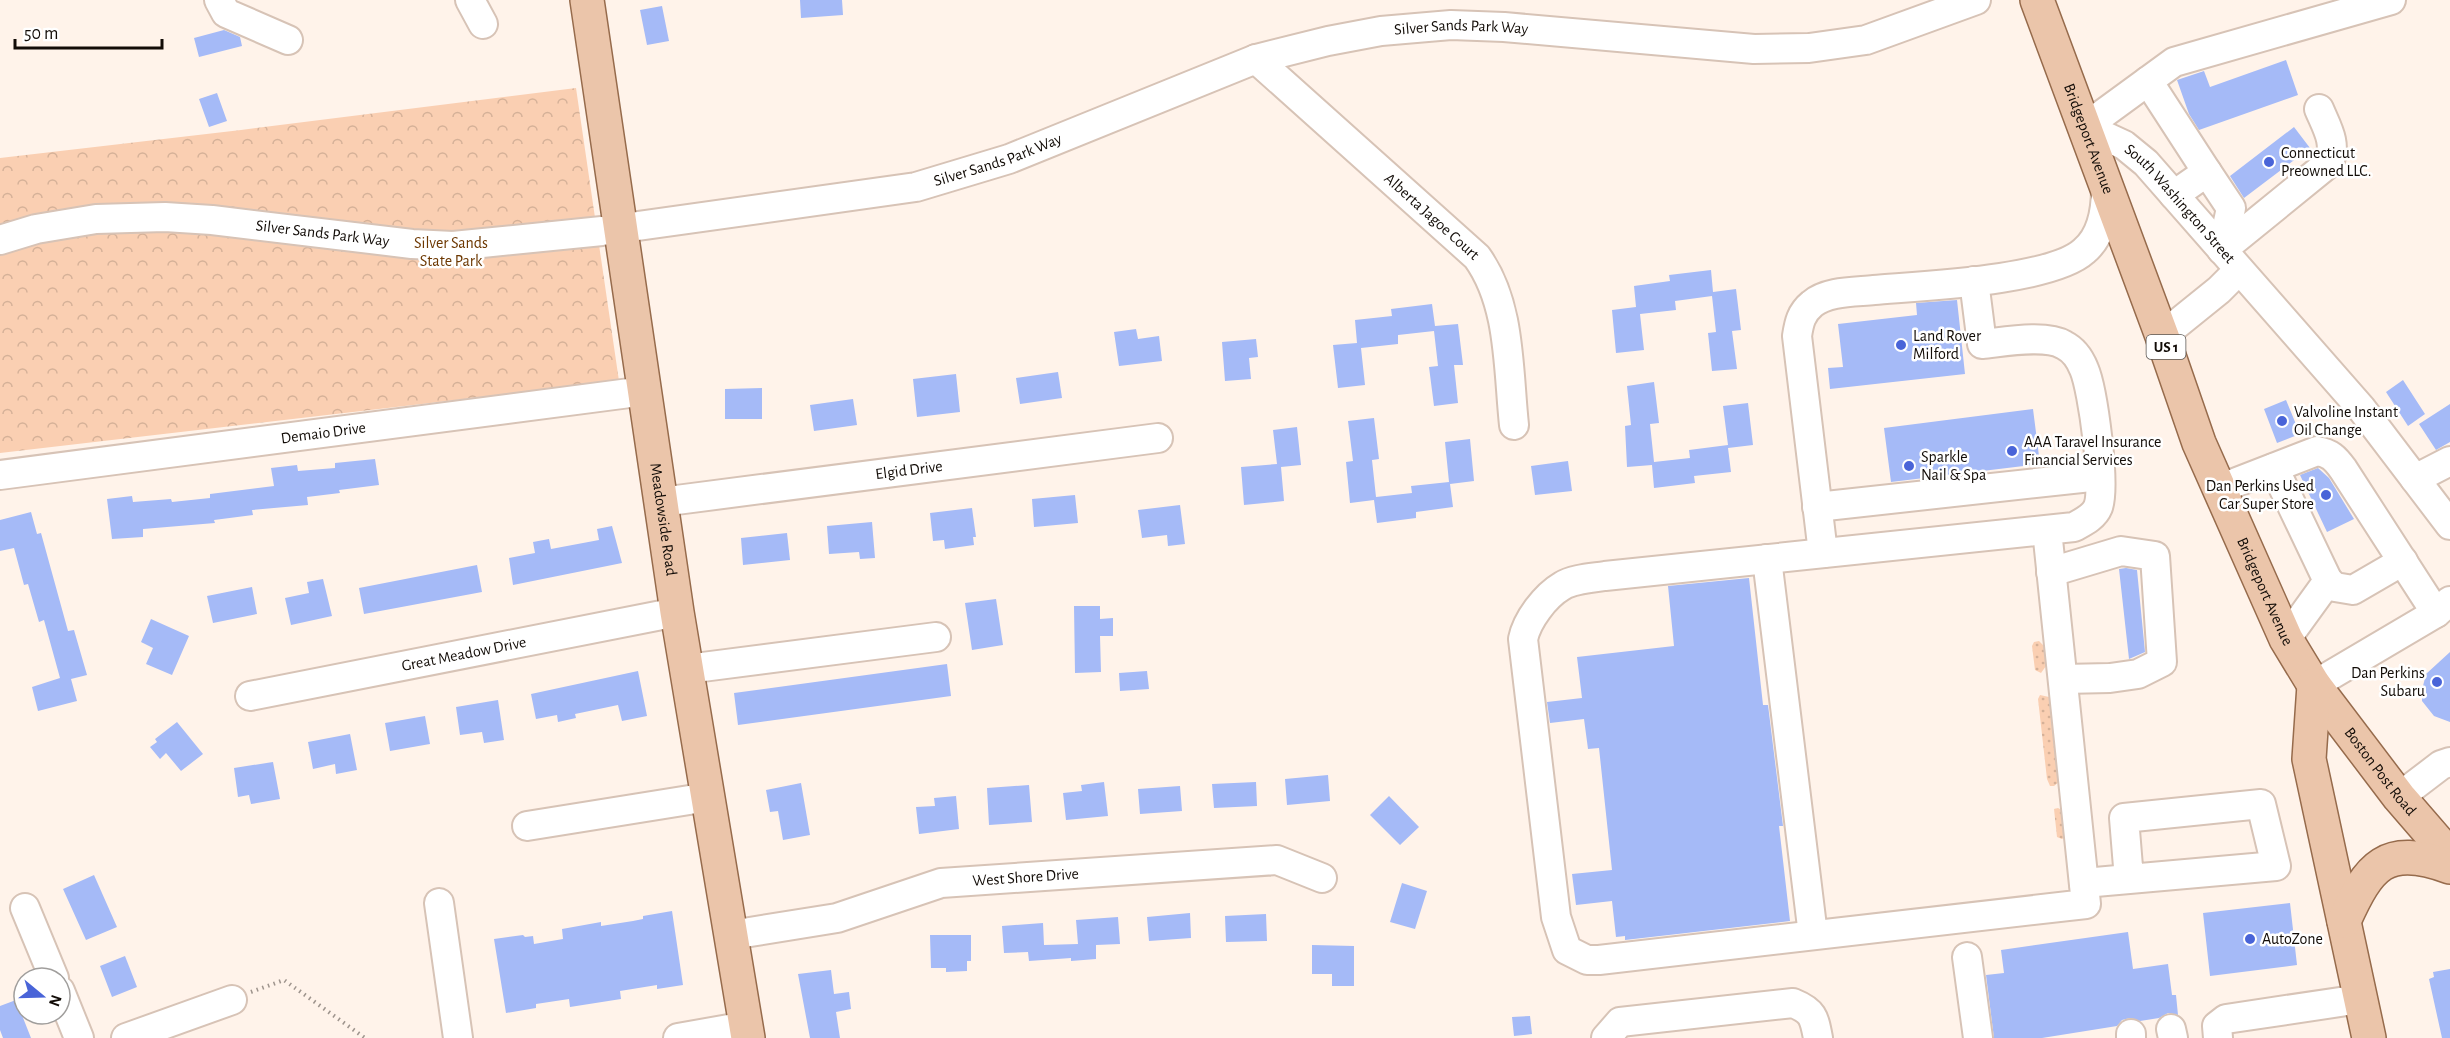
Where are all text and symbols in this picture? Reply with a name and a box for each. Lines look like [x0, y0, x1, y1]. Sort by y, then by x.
scale bar [15, 12, 162, 50]
street label: Silver Sands Park Way [1393, 17, 1529, 38]
text: 50 m [24, 25, 58, 43]
street label: Bridgeport Avenue [2061, 81, 2116, 196]
street label: Silver Sands Park Way [932, 130, 1065, 189]
street label: South Washington Street [2122, 141, 2238, 266]
place label: Connecticut Preowned LLC. [2281, 145, 2371, 179]
marker: Connecticut Preowned LLC. [2262, 155, 2276, 169]
street label: Alberta Jagoe Court [1381, 170, 1482, 263]
street label: Silver Sands Park Way [255, 217, 390, 250]
park label: Silver Sands State Park [414, 235, 488, 269]
place label: Land Rover Milford [1913, 328, 1982, 362]
road number: US 1 [2146, 335, 2186, 359]
marker: Land Rover Milford [1894, 338, 1908, 352]
place label: Valvoline Instant Oil Change [2294, 404, 2398, 438]
marker: Valvoline Instant Oil Change [2275, 414, 2289, 428]
street label: Demaio Drive [280, 419, 367, 446]
place label: AAA Taravel Insurance Financial Services [2024, 434, 2161, 468]
marker: AAA Taravel Insurance Financial Services [2005, 444, 2019, 458]
place label: Sparkle Nail & Spa [1921, 449, 1986, 483]
street label: Elgid Drive [874, 458, 943, 482]
marker: Sparkle Nail & Spa [1902, 459, 1916, 473]
street label: Meadowside Road [647, 462, 680, 577]
place label: Dan Perkins Used Car Super Store [2206, 478, 2314, 512]
marker: Dan Perkins Used Car Super Store [2319, 488, 2333, 502]
street label: Bridgeport Avenue [2234, 535, 2296, 648]
street label: Great Meadow Drive [400, 634, 528, 674]
place label: Dan Perkins Subaru [2351, 665, 2425, 699]
marker: Dan Perkins Subaru [2430, 675, 2444, 689]
street label: Boston Post Road [2341, 724, 2419, 819]
street label: West Shore Drive [972, 866, 1079, 889]
place label: AutoZone [2262, 931, 2323, 947]
marker: AutoZone [2243, 932, 2257, 946]
north arrow [12, 966, 72, 1026]
text: N [46, 993, 65, 1008]

